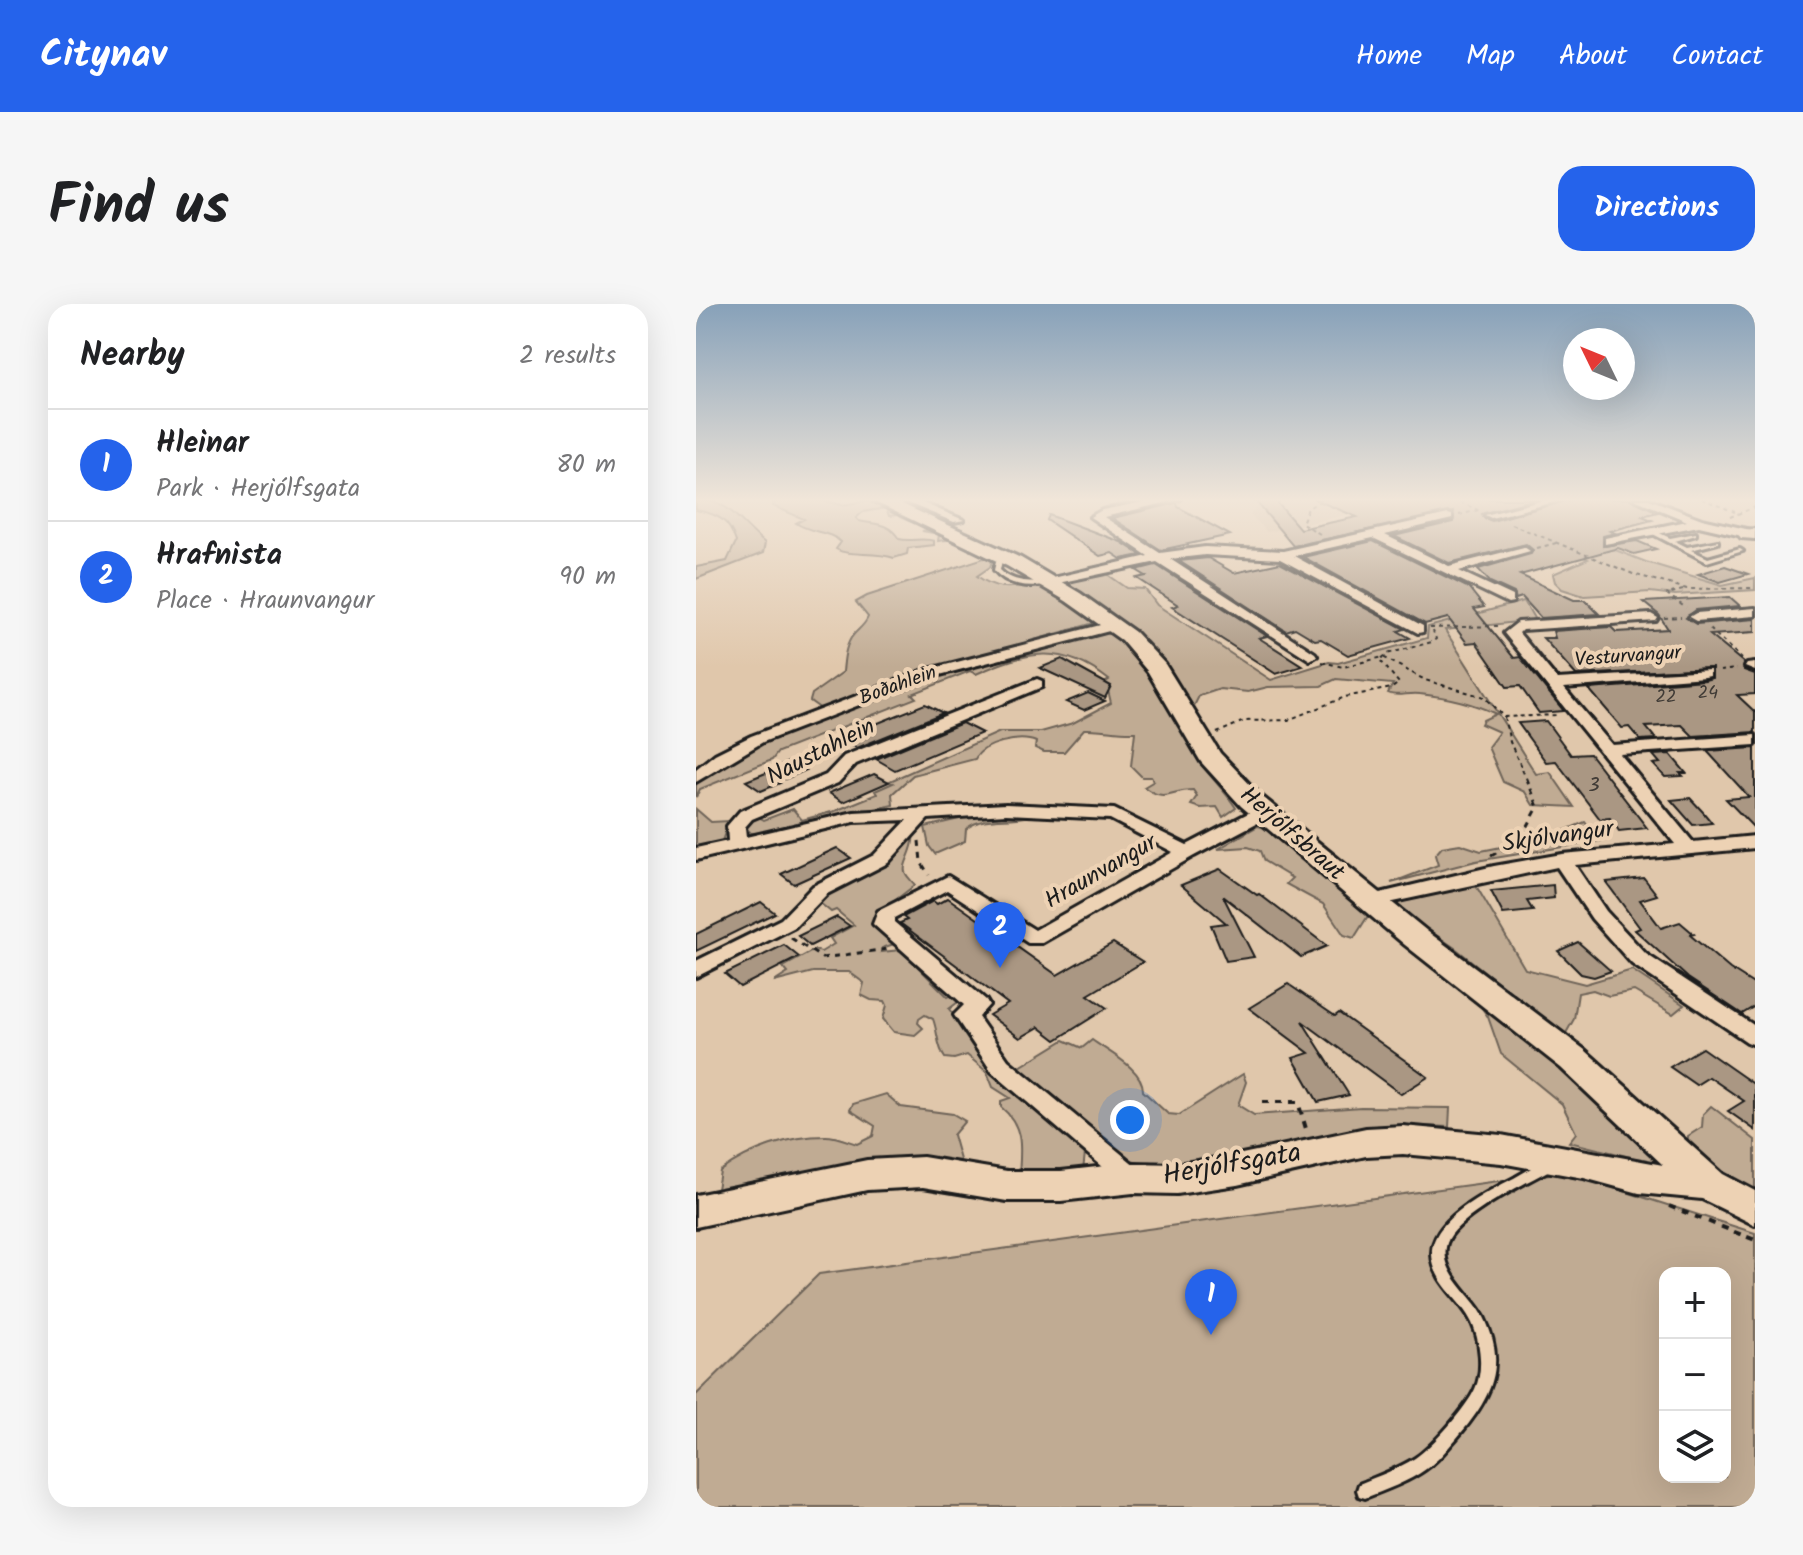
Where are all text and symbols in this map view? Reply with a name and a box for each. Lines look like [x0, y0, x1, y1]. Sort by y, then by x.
text: Citynav [40, 26, 167, 86]
text: Home [1356, 34, 1422, 79]
text: Map [1466, 34, 1515, 79]
text: About [1559, 34, 1627, 79]
text: Contact [1671, 34, 1763, 79]
text: Find us [48, 163, 229, 253]
button: Directions [1558, 166, 1755, 251]
north arrow [1563, 328, 1635, 400]
text: Nearby [80, 329, 185, 383]
text: 2 results [519, 335, 616, 377]
text: Hleinar [156, 420, 249, 468]
text: 1 [102, 444, 110, 486]
text: 80 m [556, 444, 616, 486]
text: Park · Herjólfsgata [156, 468, 360, 510]
text: Hrafnista [156, 532, 282, 580]
text: 2 [98, 556, 114, 598]
text: 90 m [559, 556, 616, 598]
text: Place · Hraunvangur [156, 580, 374, 622]
street label: Vesturvangur [1574, 637, 1684, 677]
street label: Boðahlein [855, 657, 941, 715]
house number: 24 [1698, 679, 1718, 708]
house number: 22 [1656, 683, 1676, 712]
street label: Naustahlein [760, 708, 882, 796]
house number: 3 [1588, 770, 1600, 802]
street label: Herjólfsbraut [1230, 777, 1354, 892]
street label: Skjólvangur [1500, 810, 1618, 864]
street label: Hraunvangur [1037, 823, 1167, 920]
pin: 2 [974, 902, 1026, 968]
your location [1110, 1100, 1150, 1140]
street label: Herjólfsgata [1159, 1131, 1305, 1199]
map controls [1659, 1267, 1731, 1483]
button: + [1659, 1267, 1731, 1339]
pin: 1 [1185, 1269, 1237, 1335]
button: − [1659, 1339, 1731, 1411]
button: layers [1659, 1411, 1731, 1483]

